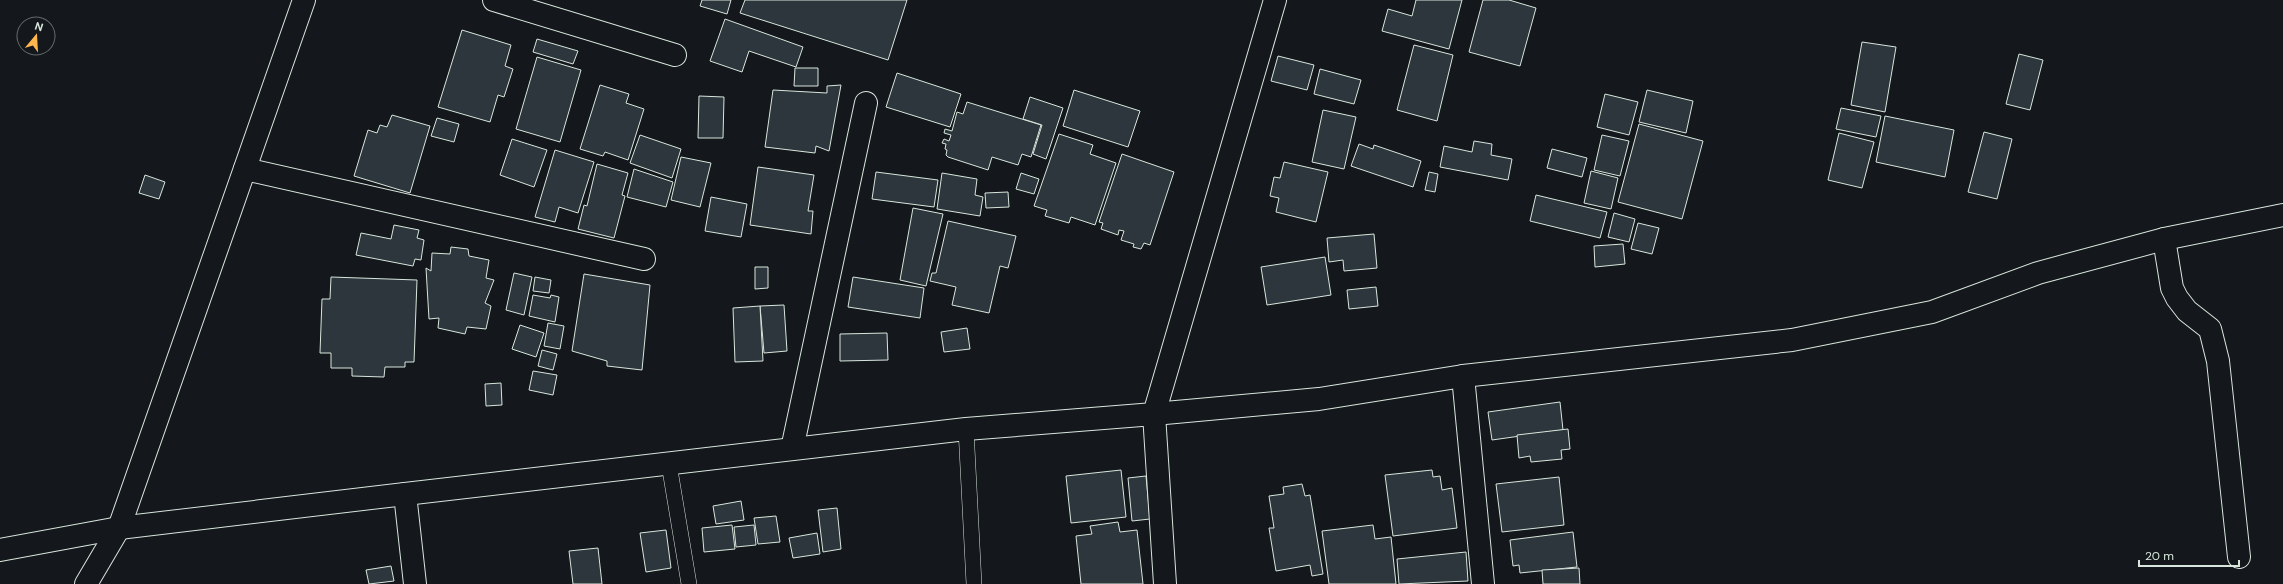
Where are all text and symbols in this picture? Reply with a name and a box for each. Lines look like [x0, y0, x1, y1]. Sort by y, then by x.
north arrow [16, 16, 56, 56]
text: N [33, 19, 45, 34]
scale bar [2139, 542, 2239, 568]
text: 20 m [2145, 548, 2174, 564]

